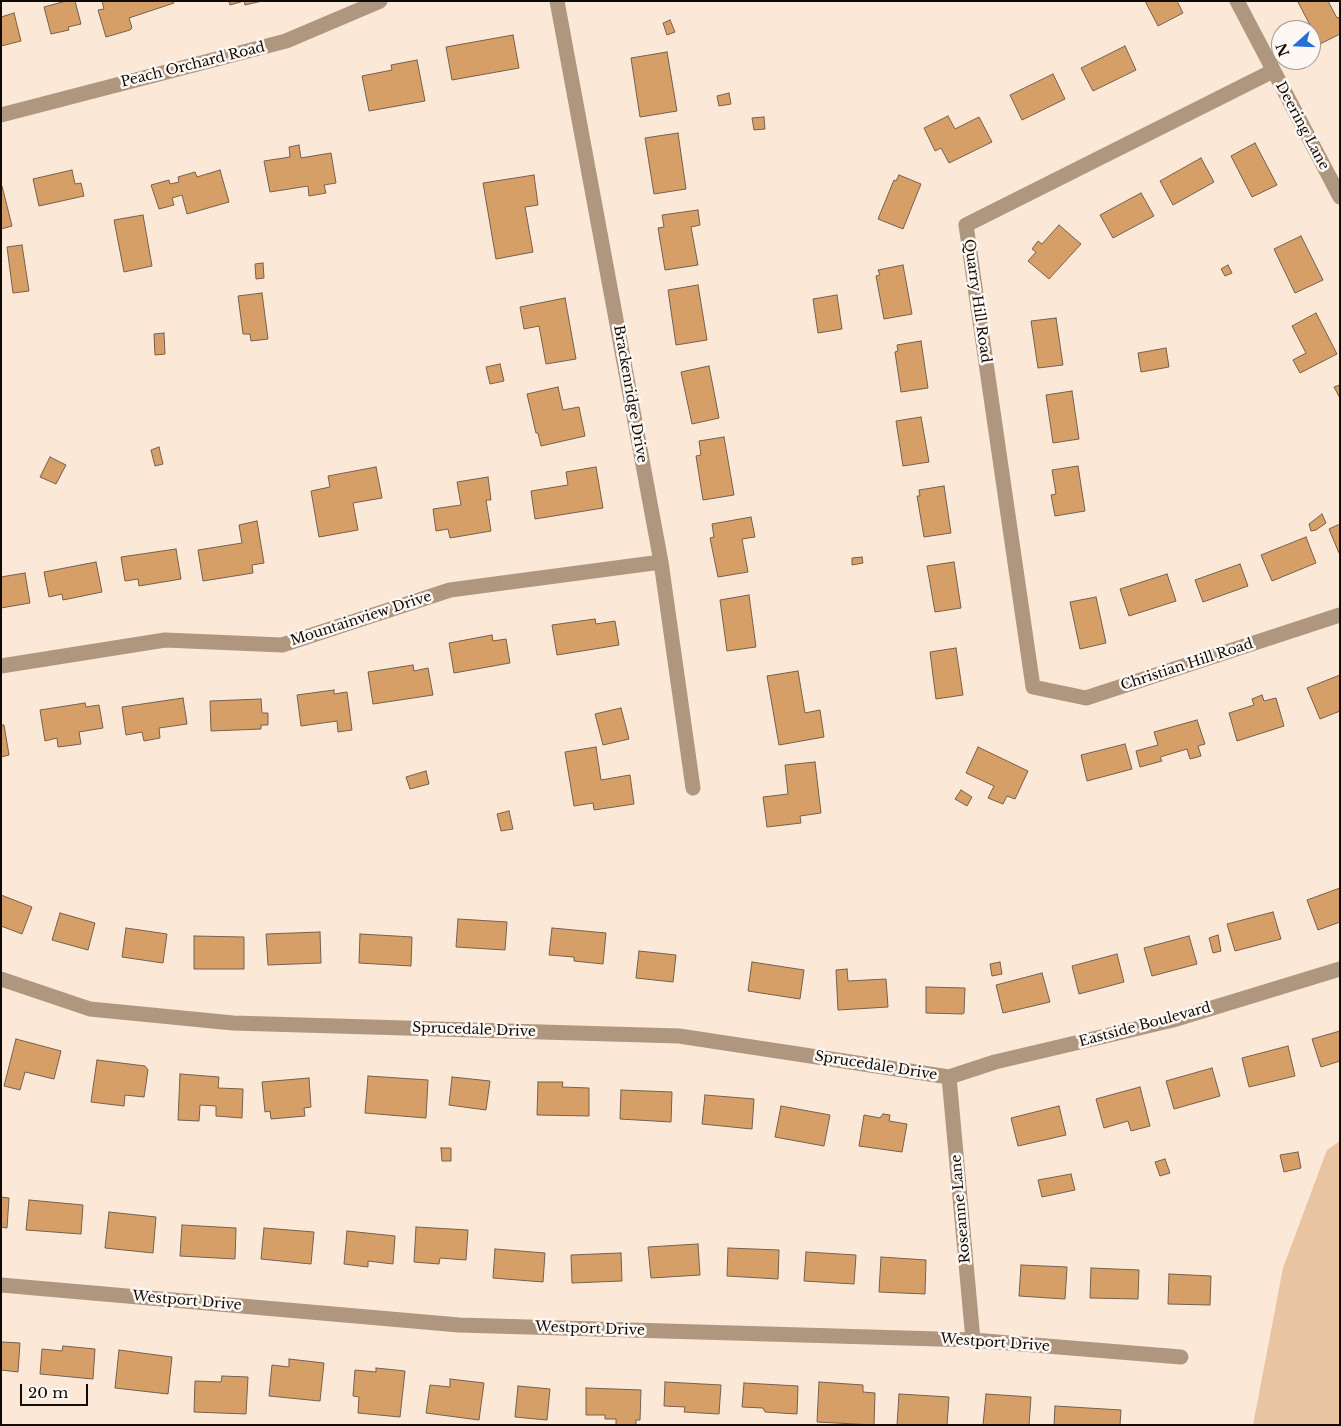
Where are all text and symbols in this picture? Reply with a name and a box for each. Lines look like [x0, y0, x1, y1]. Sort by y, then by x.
north arrow [1271, 20, 1321, 70]
street label: Peach Orchard Road [119, 39, 267, 91]
text: N [1272, 41, 1294, 59]
street label: Deering Lane [1272, 79, 1332, 173]
street label: Quarry Hill Road [960, 238, 994, 364]
street label: Brackenridge Drive [610, 324, 650, 464]
street label: Mountainview Drive [288, 588, 434, 650]
street label: Christian Hill Road [1119, 636, 1255, 694]
street label: Eastside Boulevard [1077, 999, 1213, 1051]
street label: Sprucedale Drive [412, 1019, 536, 1041]
street label: Sprucedale Drive [814, 1048, 938, 1084]
street label: Roseanne Lane [948, 1154, 974, 1264]
street label: Westport Drive [132, 1288, 242, 1314]
street label: Westport Drive [535, 1319, 645, 1339]
street label: Westport Drive [940, 1331, 1050, 1355]
scale bar [22, 1374, 90, 1406]
text: 20 m [28, 1383, 68, 1402]

